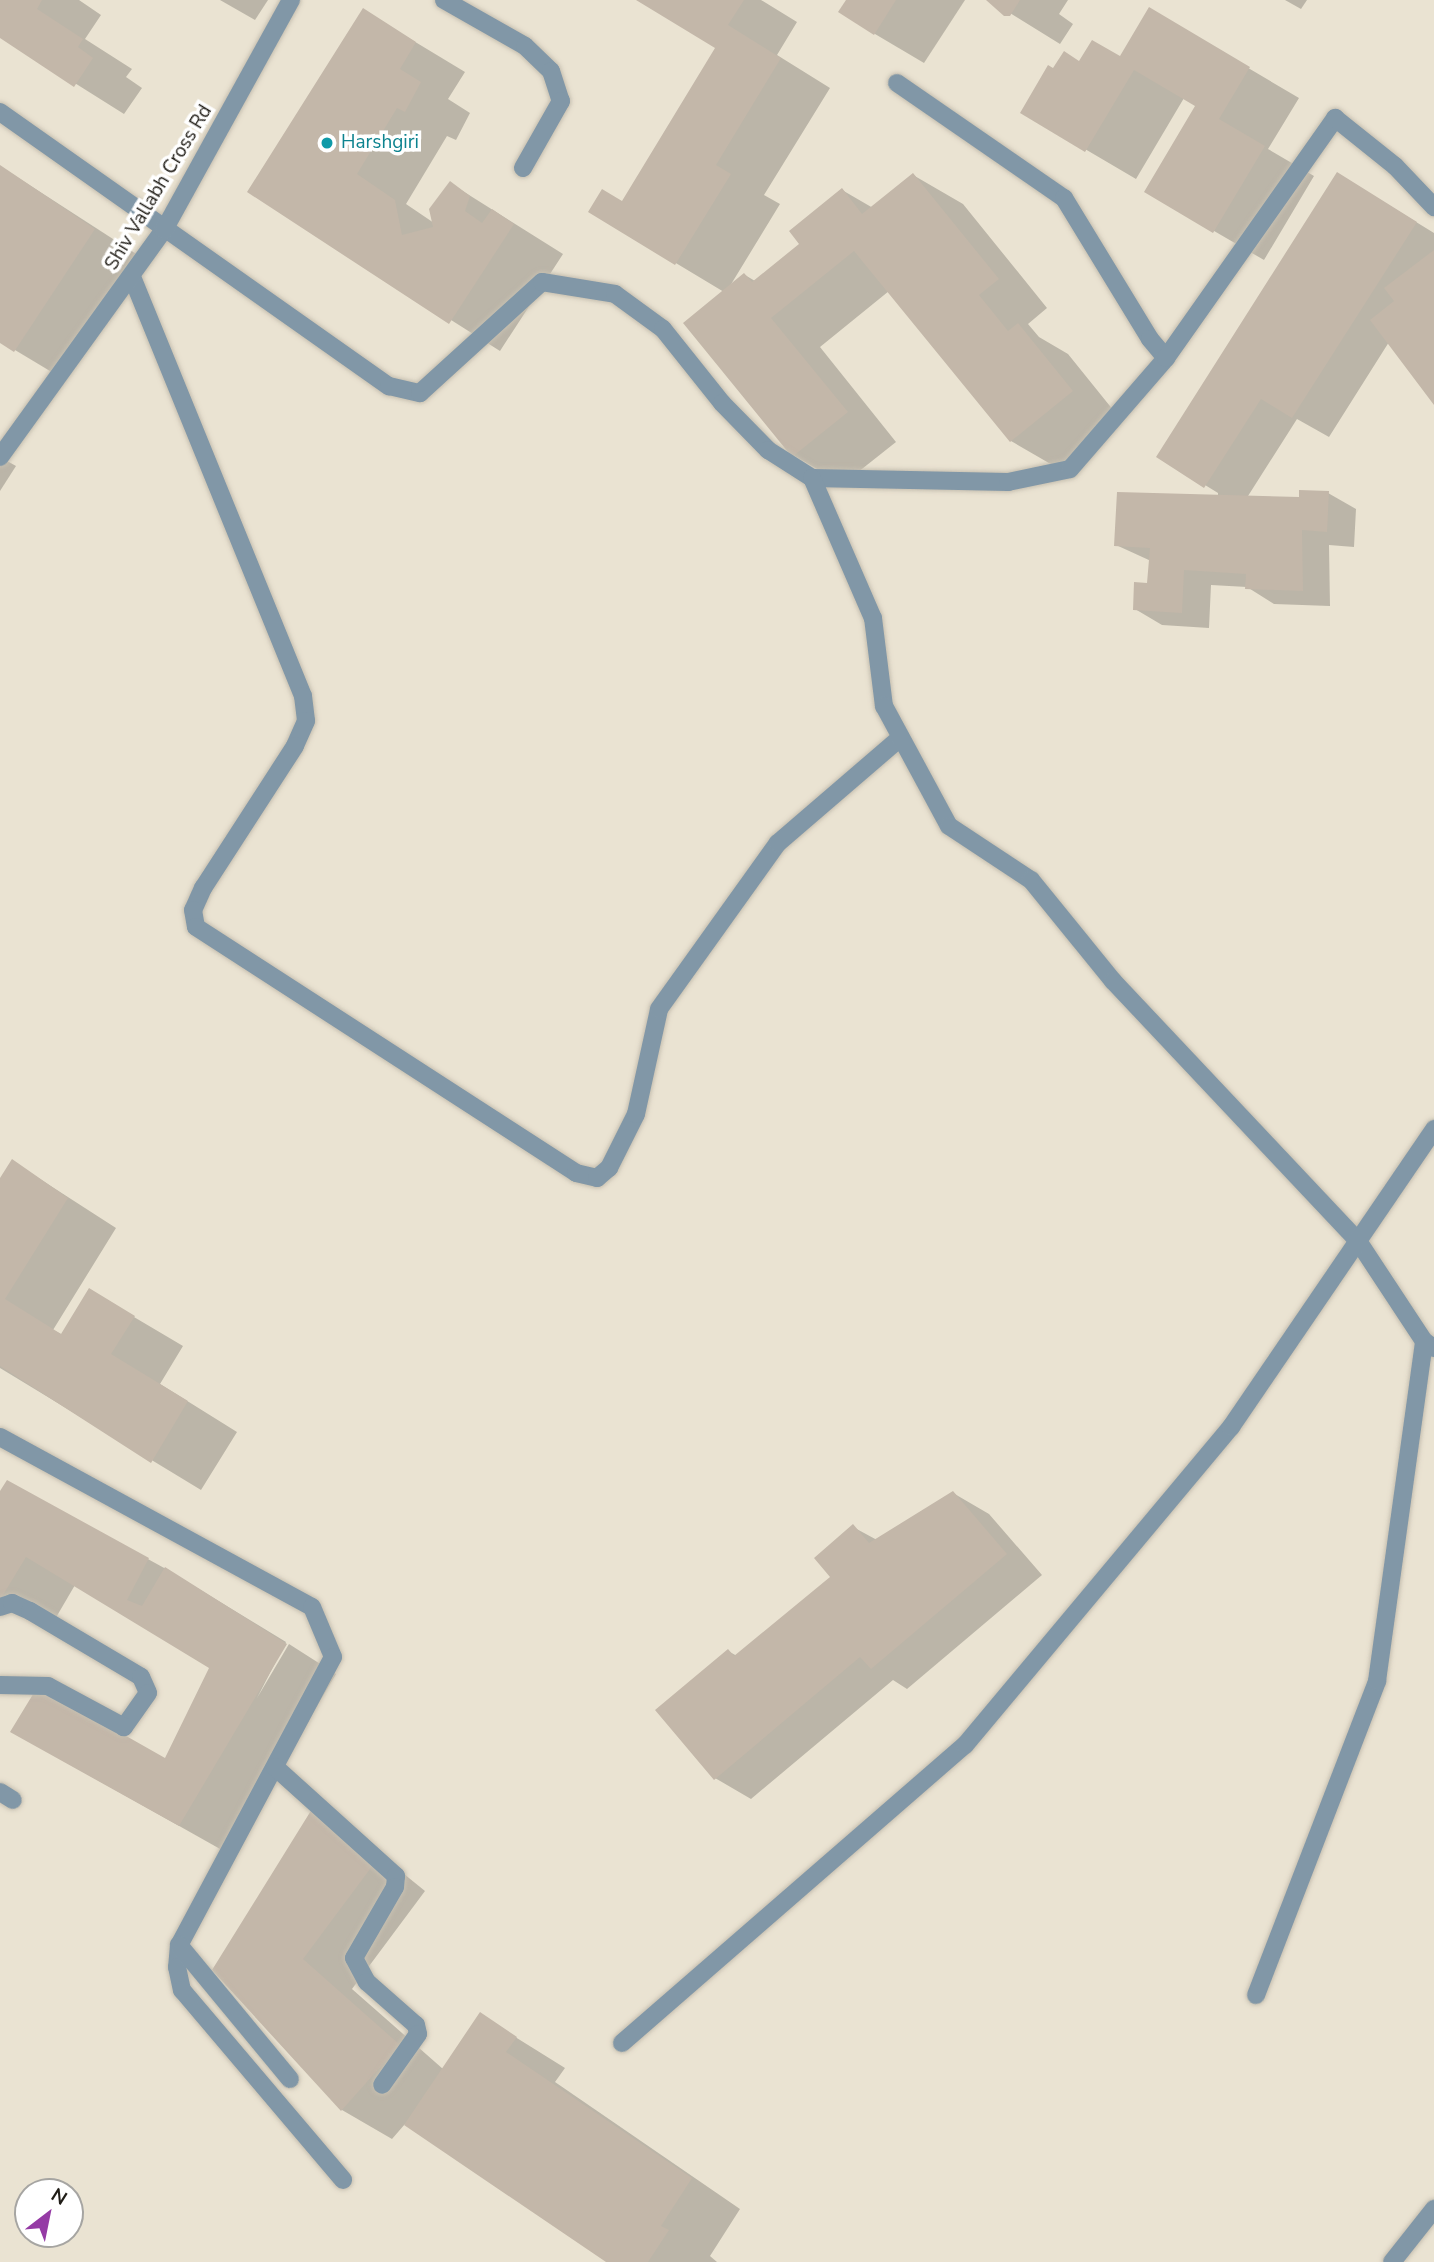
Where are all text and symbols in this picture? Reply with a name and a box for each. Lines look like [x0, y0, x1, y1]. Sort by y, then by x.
street label: Shiv Vallabh Cross Rd [101, 101, 217, 275]
place label: Harshgiri [341, 132, 419, 154]
marker: Harshgiri [319, 135, 335, 151]
north arrow [14, 2178, 84, 2248]
text: N [46, 2182, 72, 2212]

